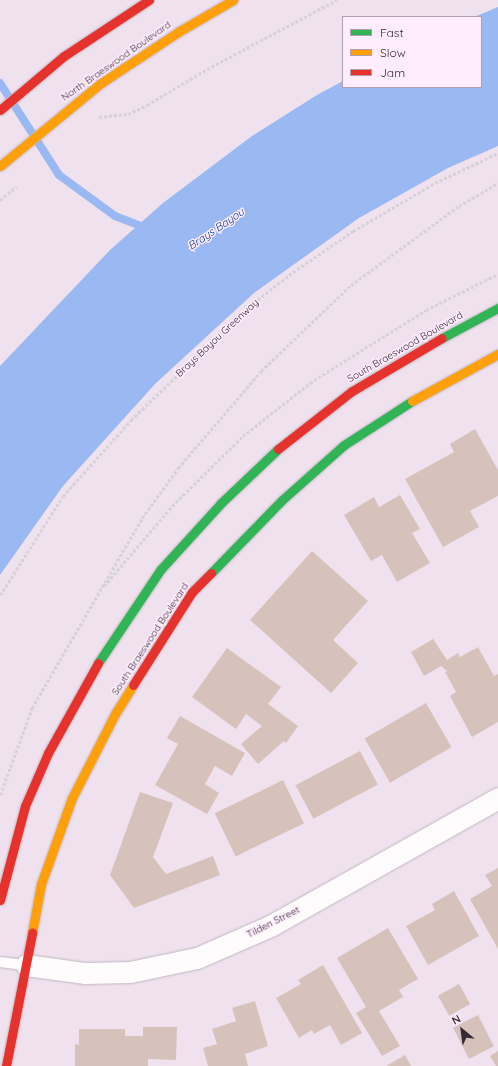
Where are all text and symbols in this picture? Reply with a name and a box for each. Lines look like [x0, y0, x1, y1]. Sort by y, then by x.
legend [342, 16, 482, 88]
street label: North Braeswood Boulevard [59, 19, 173, 103]
text: Fast [380, 25, 404, 40]
text: Slow [380, 45, 406, 60]
text: Jam [380, 65, 405, 80]
water label: Brays Bayou [185, 205, 247, 253]
street label: Brays Bayou Greenway [173, 296, 261, 380]
street label: South Braeswood Boulevard [345, 309, 465, 385]
street label: South Braeswood Boulevard [109, 581, 191, 697]
street label: Tilden Street [244, 904, 302, 940]
north arrow [442, 1010, 482, 1050]
text: N [449, 1011, 463, 1028]

